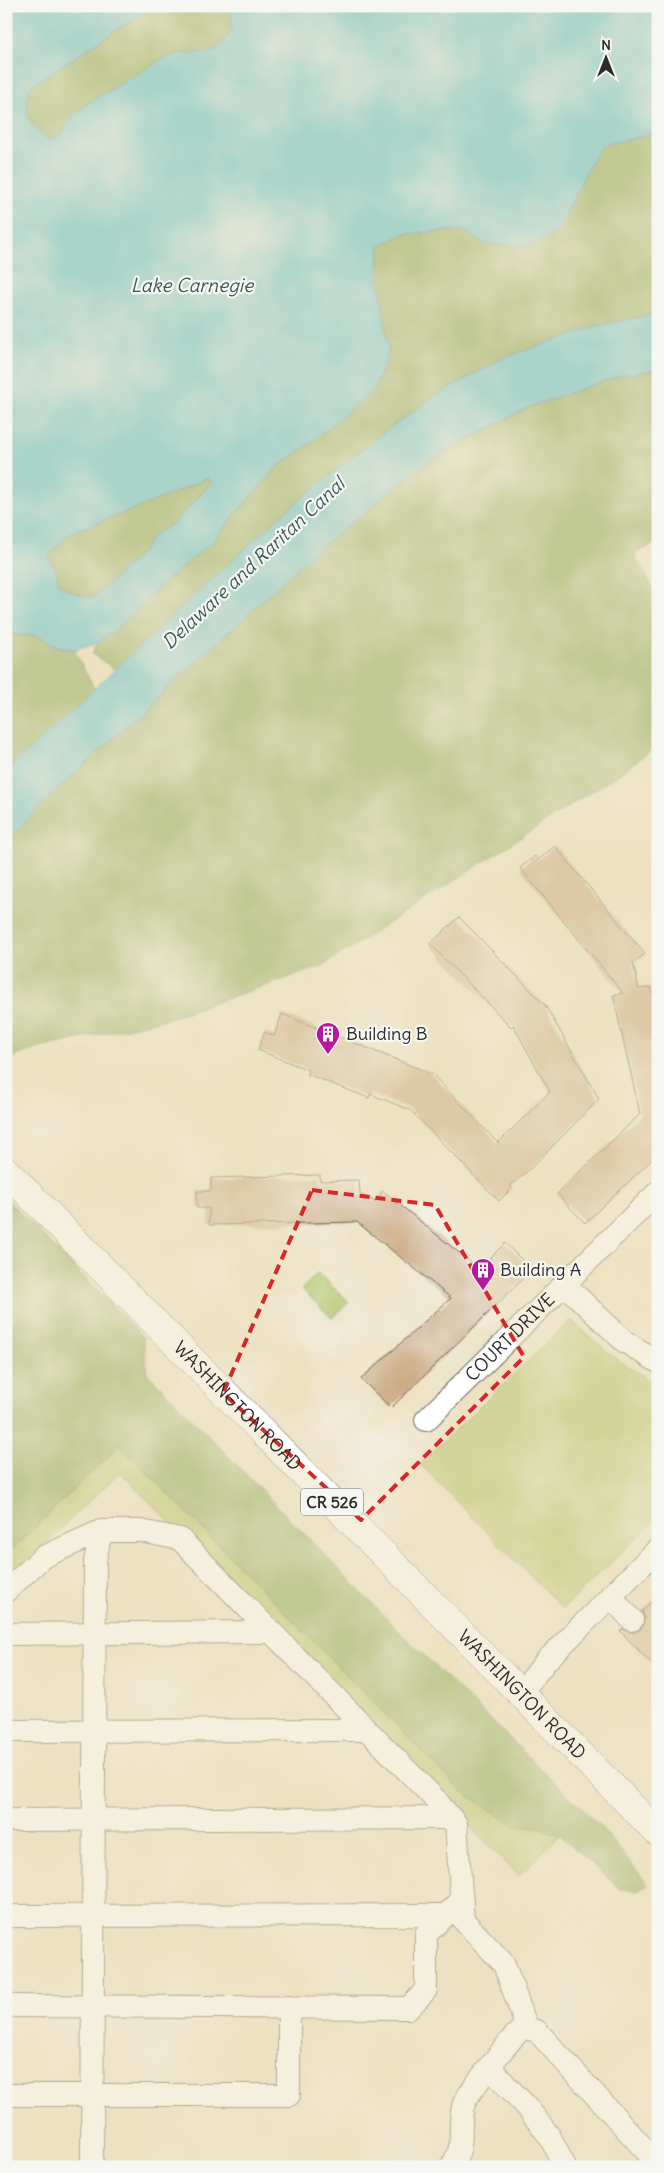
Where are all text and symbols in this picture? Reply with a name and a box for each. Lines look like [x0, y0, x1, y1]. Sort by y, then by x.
north arrow [582, 32, 632, 82]
text: N [601, 36, 611, 54]
water label: Lake Carnegie [131, 273, 255, 297]
water label: Delaware and Raritan Canal [157, 470, 351, 654]
building icon: Building B [315, 1021, 341, 1055]
place label: Building B [346, 1022, 428, 1045]
building icon: Building A [470, 1257, 496, 1291]
place label: Building A [500, 1258, 581, 1281]
street label: COURT DRIVE [460, 1288, 559, 1386]
street label: WASHINGTON ROAD [169, 1336, 307, 1475]
road number: CR 526 [301, 1488, 363, 1515]
street label: WASHINGTON ROAD [453, 1625, 591, 1764]

